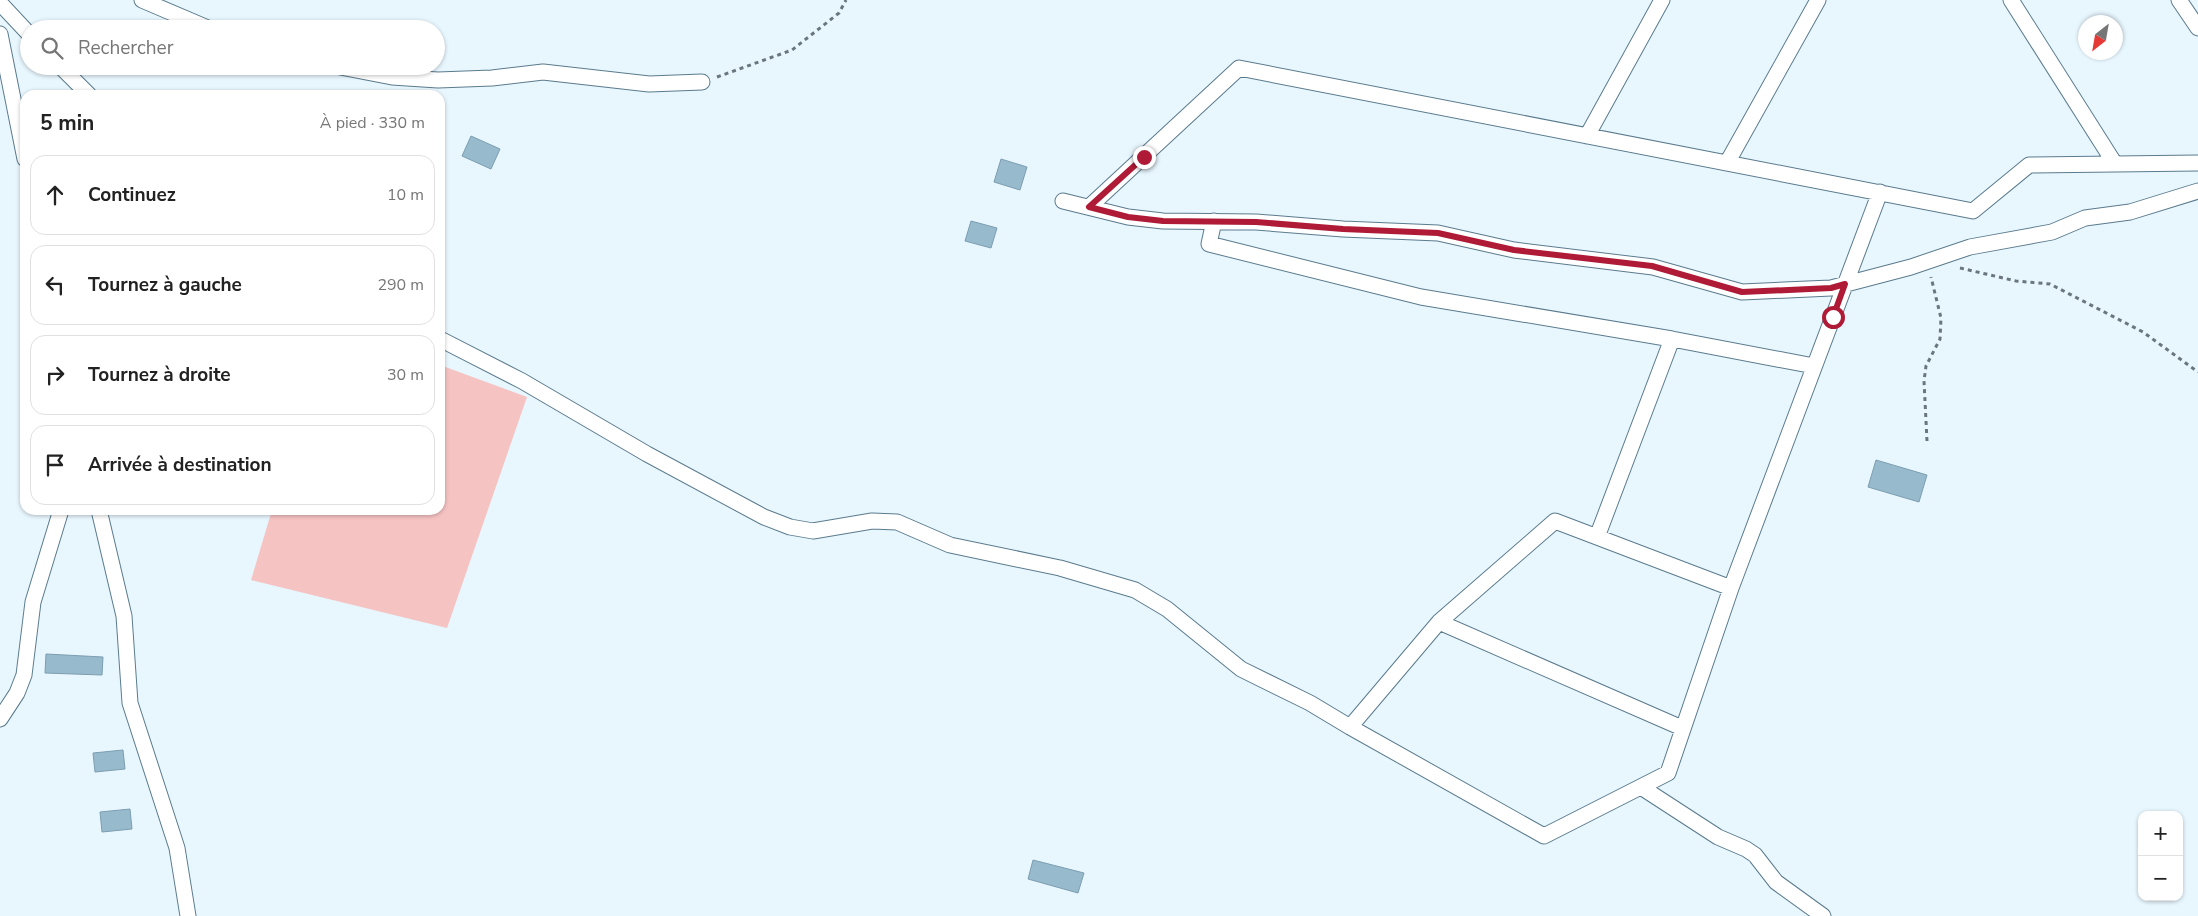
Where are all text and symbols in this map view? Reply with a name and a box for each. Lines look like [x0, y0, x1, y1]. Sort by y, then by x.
north arrow [2078, 15, 2123, 60]
search box [20, 20, 445, 75]
icon: search [38, 34, 66, 62]
text: Rechercher [78, 35, 173, 61]
text: 5 min [40, 109, 94, 137]
text: À pied · 330 m [320, 112, 425, 134]
route end [1133, 146, 1156, 169]
icon: ahead [41, 181, 69, 209]
text: Continuez [88, 182, 176, 208]
text: 10 m [387, 184, 424, 206]
icon: left [41, 271, 69, 299]
text: Tournez à gauche [88, 272, 242, 298]
text: 290 m [377, 274, 424, 296]
route start [1822, 306, 1845, 329]
icon: right [41, 361, 69, 389]
text: Tournez à droite [88, 362, 231, 388]
text: 30 m [387, 364, 424, 386]
icon: arrive [41, 451, 69, 479]
text: Arrivée à destination [88, 452, 272, 478]
map controls [2138, 811, 2183, 901]
button: + [2138, 811, 2183, 856]
button: − [2138, 856, 2183, 901]

